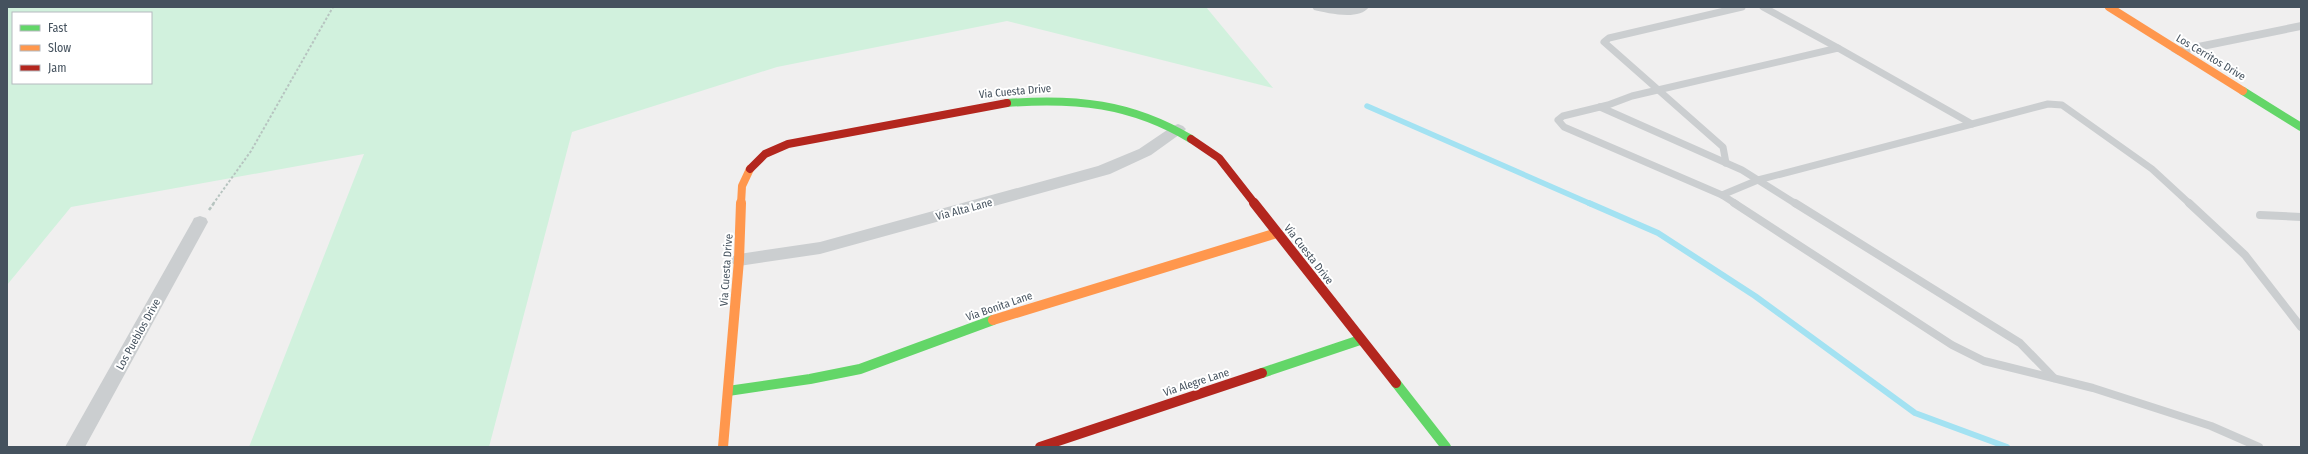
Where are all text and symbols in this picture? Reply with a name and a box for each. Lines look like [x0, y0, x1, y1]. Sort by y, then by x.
legend [12, 12, 152, 84]
text: Fast [48, 21, 67, 35]
street label: Los Cerritos Drive [2174, 32, 2248, 83]
text: Slow [48, 41, 71, 55]
text: Jam [48, 61, 66, 75]
street label: Via Cuesta Drive [978, 82, 1052, 101]
street label: Via Alta Lane [934, 196, 994, 223]
street label: Via Cuesta Drive [1281, 222, 1336, 287]
street label: Via Cuesta Drive [717, 233, 736, 307]
street label: Via Bonita Lane [964, 289, 1034, 324]
street label: Los Pueblos Drive [113, 296, 163, 372]
street label: Via Alegre Lane [1162, 366, 1231, 399]

